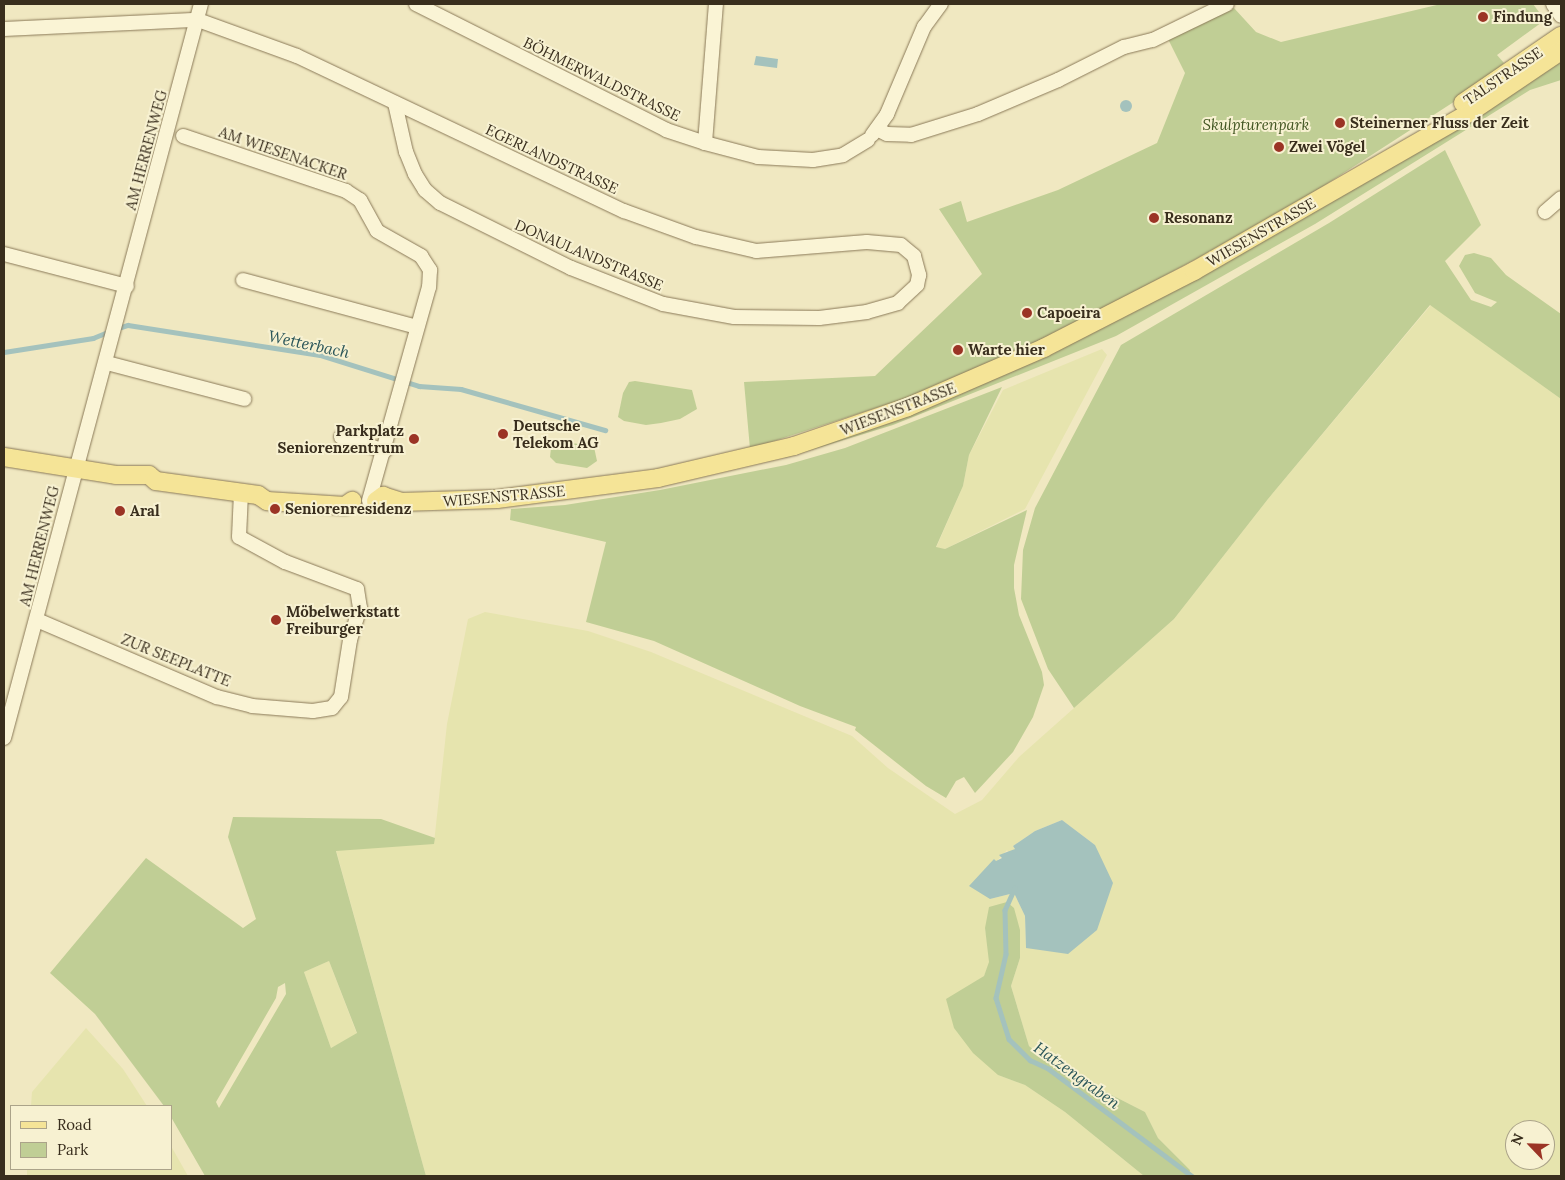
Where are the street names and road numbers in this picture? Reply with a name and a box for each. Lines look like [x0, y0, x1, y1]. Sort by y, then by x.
street label: BÖHMERWALDSTRASSE [520, 33, 684, 125]
street label: TALSTRASSE [1460, 43, 1546, 109]
street label: AM HERRENWEG [121, 88, 171, 212]
street label: EGERLANDSTRASSE [483, 120, 621, 198]
street label: AM WIESENACKER [217, 123, 349, 183]
street label: WIESENSTRASSE [1203, 194, 1319, 270]
street label: DONAULANDSTRASSE [512, 216, 666, 294]
street label: WIESENSTRASSE [838, 379, 958, 439]
street label: WIESENSTRASSE [442, 482, 566, 510]
street label: AM HERRENWEG [15, 484, 63, 608]
street label: ZUR SEEPLATTE [119, 630, 233, 690]

